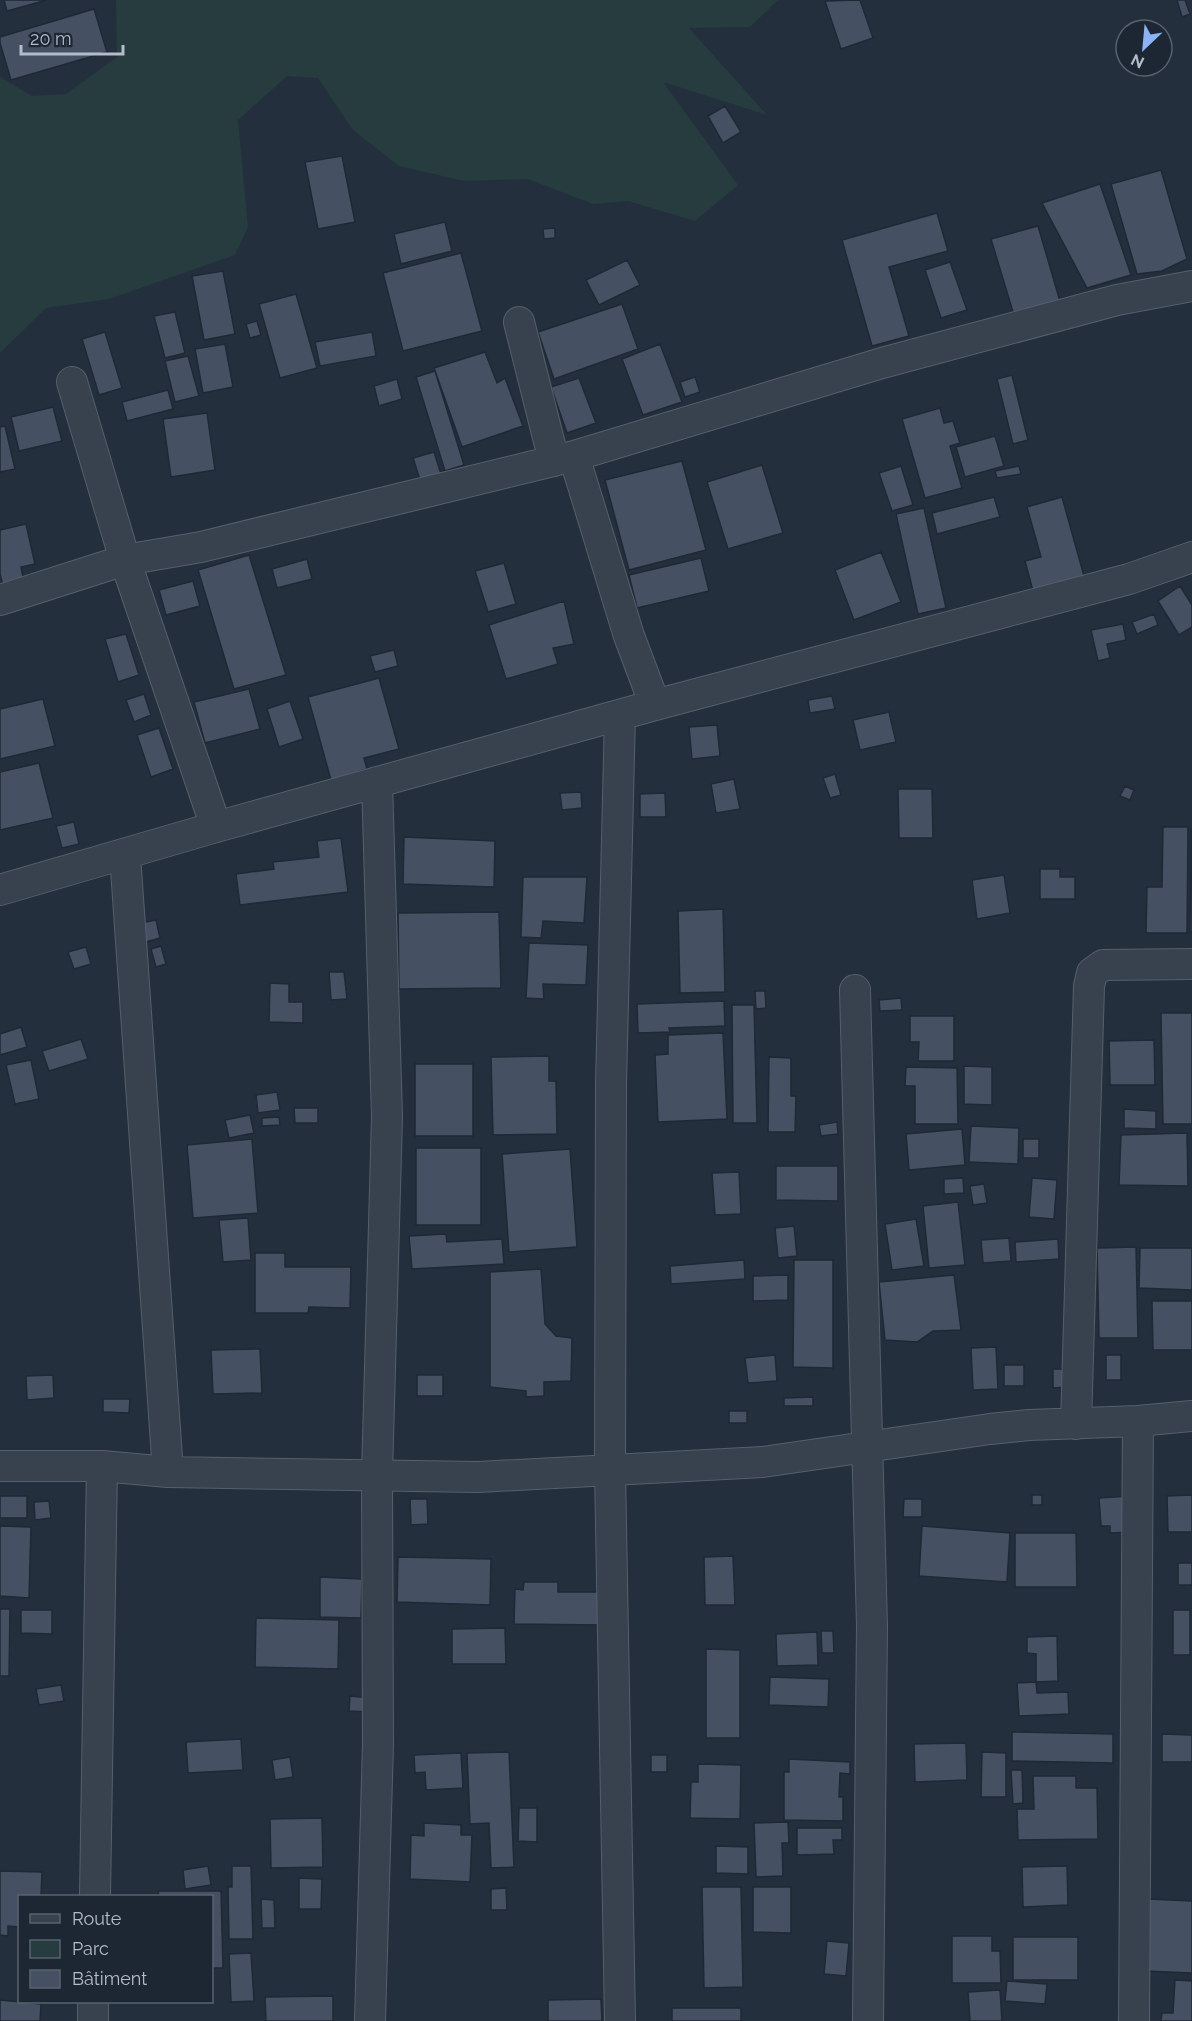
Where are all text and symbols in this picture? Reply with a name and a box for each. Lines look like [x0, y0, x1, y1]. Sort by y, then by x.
scale bar [21, 18, 123, 56]
north arrow [1114, 18, 1174, 78]
text: 20 m [30, 28, 72, 49]
text: N [1128, 50, 1147, 72]
legend [18, 1895, 213, 2003]
text: Route [72, 1908, 122, 1929]
text: Parc [72, 1938, 109, 1959]
text: Bâtiment [72, 1968, 147, 1989]

